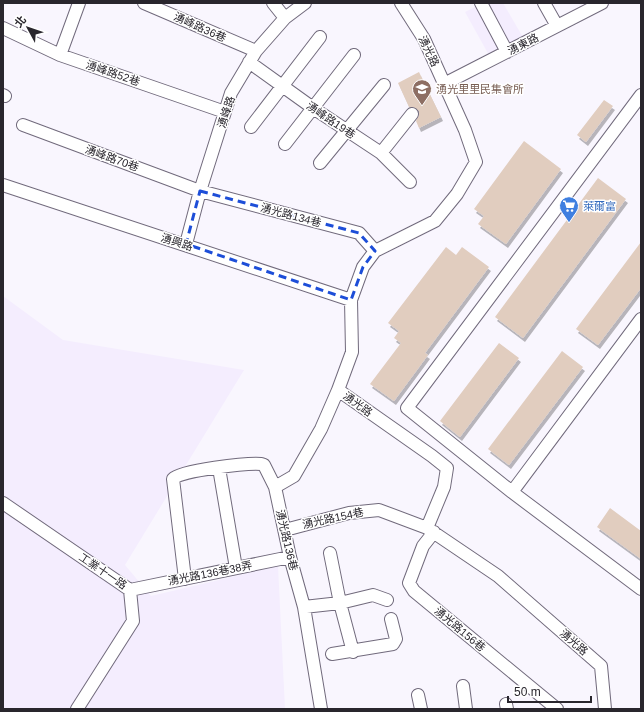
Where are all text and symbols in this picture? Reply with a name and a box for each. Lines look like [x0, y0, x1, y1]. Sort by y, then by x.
north arrow [8, 8, 48, 48]
street label: 湧峰路36巷 [172, 10, 228, 44]
text: 北 [12, 14, 28, 30]
street label: 湧東路 [506, 31, 540, 57]
street label: 湧光路 [416, 34, 442, 68]
street label: 湧峰路52巷 [84, 58, 142, 88]
school or university icon: 湧光里里民集會所 [411, 78, 433, 106]
place label: 湧光里里民集會所 [436, 83, 524, 95]
street label: 湧峰路 [215, 94, 237, 130]
street label: 湧峰路19巷 [304, 99, 358, 141]
street label: 湧峰路70巷 [84, 143, 140, 173]
supermarket icon: 萊爾富 [558, 195, 580, 223]
place label: 萊爾富 [583, 200, 616, 212]
street label: 湧光路134巷 [259, 201, 323, 229]
street label: 湧興路 [159, 231, 195, 253]
street label: 湧光路 [341, 389, 375, 419]
street label: 湧光路154巷 [301, 506, 365, 530]
street label: 湧光路136巷 [274, 508, 300, 572]
street label: 工業十一路 [77, 551, 129, 591]
street label: 湧光路136巷38弄 [167, 559, 253, 587]
street label: 湧光路156巷 [432, 604, 488, 654]
street label: 湧光路 [558, 627, 590, 657]
scale bar [508, 678, 591, 704]
text: 50 m [514, 685, 541, 699]

